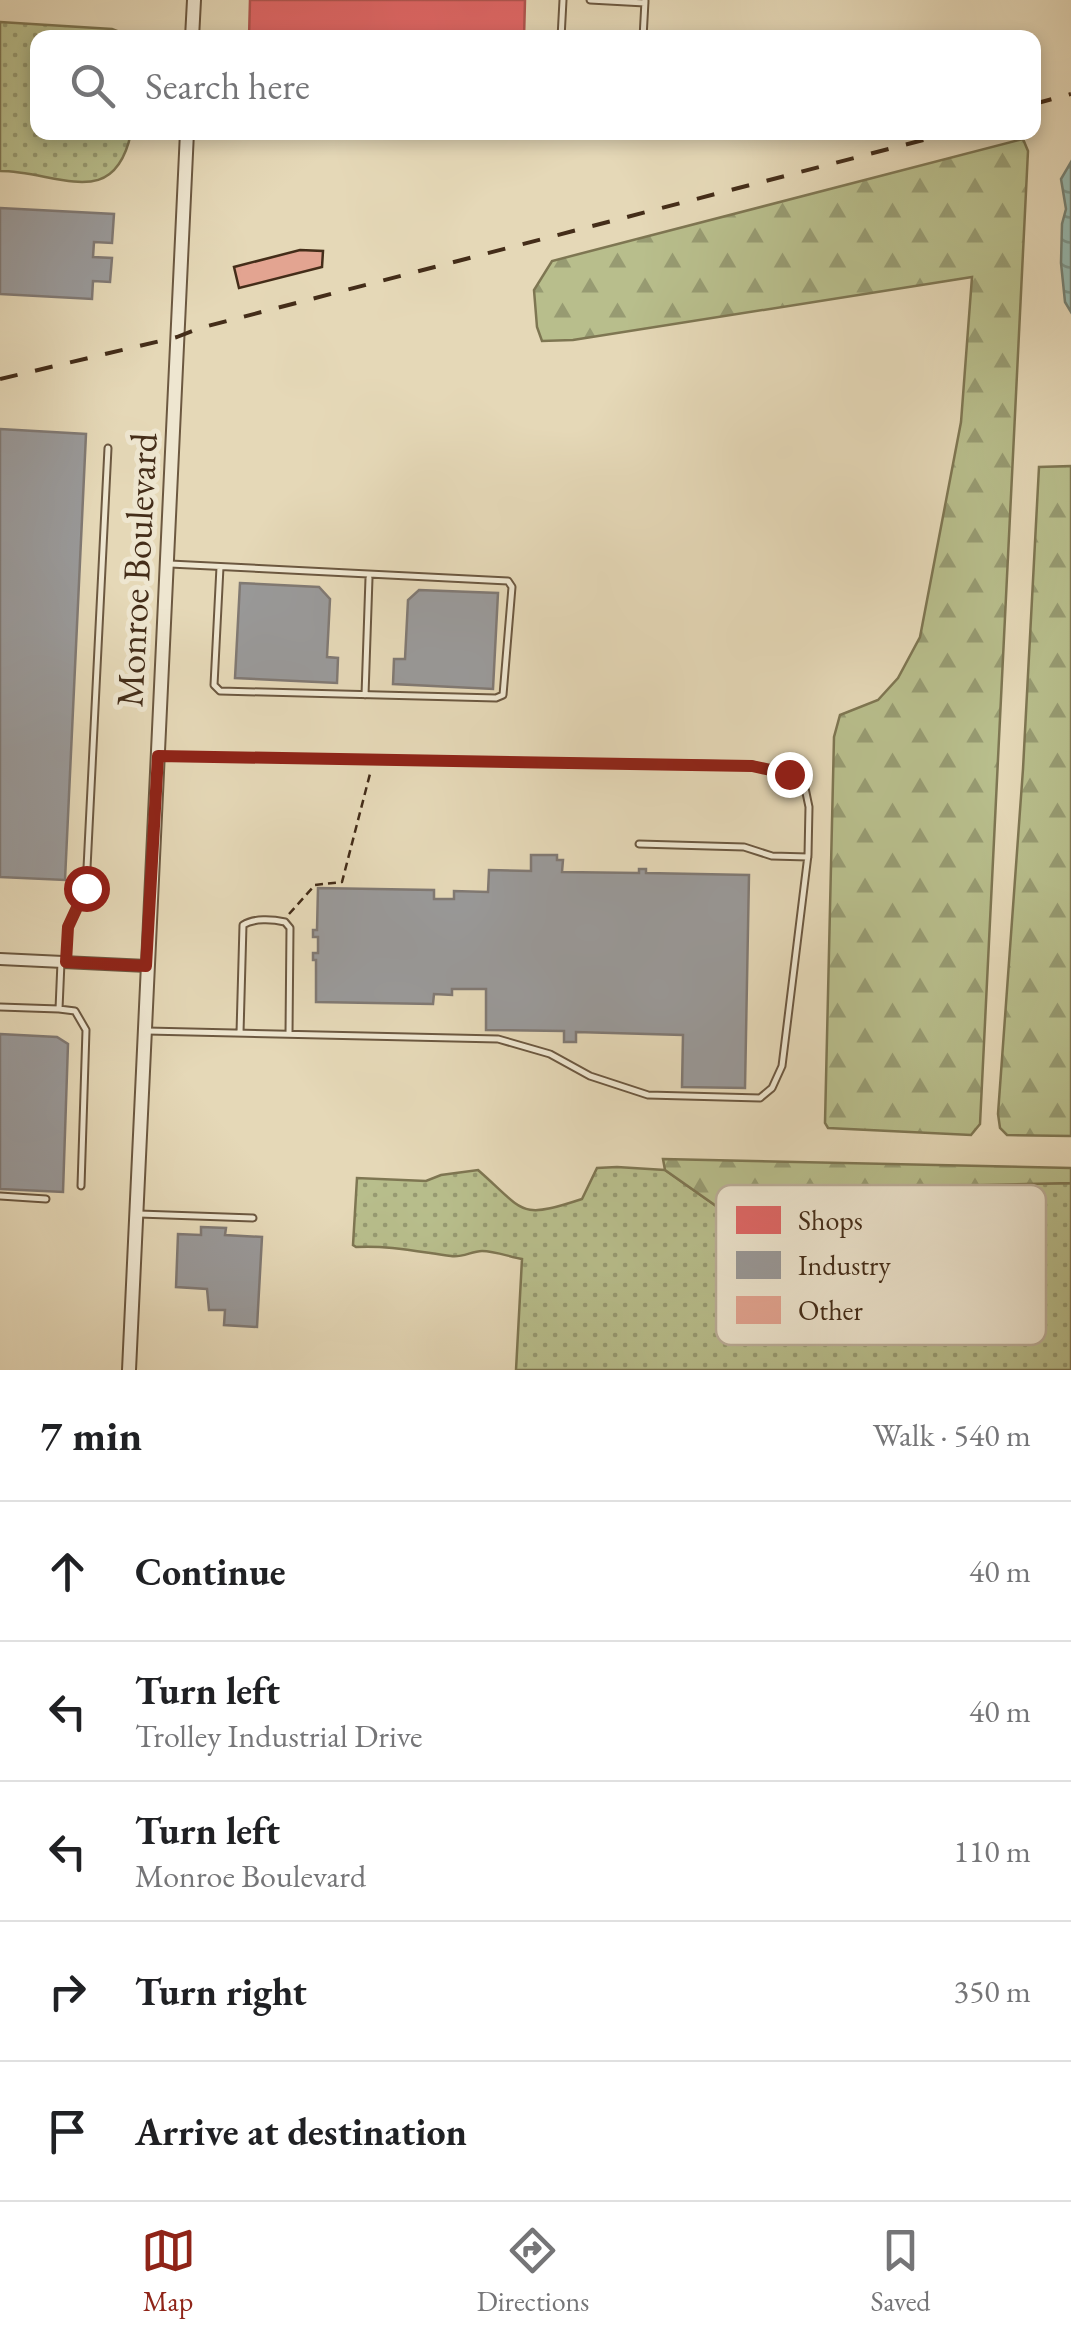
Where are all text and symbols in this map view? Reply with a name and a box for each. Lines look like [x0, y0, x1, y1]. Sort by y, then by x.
search box [30, 30, 1041, 140]
icon: search [65, 58, 120, 113]
text: Search here [145, 61, 310, 110]
street label: Monroe Boulevard [104, 431, 168, 708]
route end [767, 752, 813, 798]
route start [64, 866, 110, 912]
legend [716, 1185, 1046, 1345]
text: Shops [798, 1202, 863, 1238]
text: Industry [798, 1247, 891, 1283]
text: Other [798, 1292, 863, 1328]
text: 7 min [40, 1408, 142, 1463]
text: Walk · 540 m [873, 1414, 1031, 1456]
icon: ahead [40, 1544, 95, 1599]
text: Continue [135, 1547, 286, 1596]
text: 40 m [969, 1550, 1031, 1592]
text: Turn left [135, 1666, 280, 1715]
icon: left [40, 1684, 95, 1739]
text: 40 m [969, 1690, 1031, 1732]
text: Trolley Industrial Drive [135, 1715, 423, 1757]
text: Turn left [135, 1806, 280, 1855]
icon: left [40, 1824, 95, 1879]
text: 110 m [954, 1830, 1031, 1872]
text: Monroe Boulevard [135, 1855, 366, 1897]
icon: right [40, 1964, 95, 2019]
text: Turn right [135, 1967, 307, 2016]
text: 350 m [954, 1970, 1031, 2012]
icon: arrive [40, 2104, 95, 2159]
text: Arrive at destination [135, 2107, 467, 2156]
tab: Map [141, 2223, 196, 2319]
tab: Directions [477, 2223, 589, 2319]
tab: Saved [870, 2223, 930, 2319]

